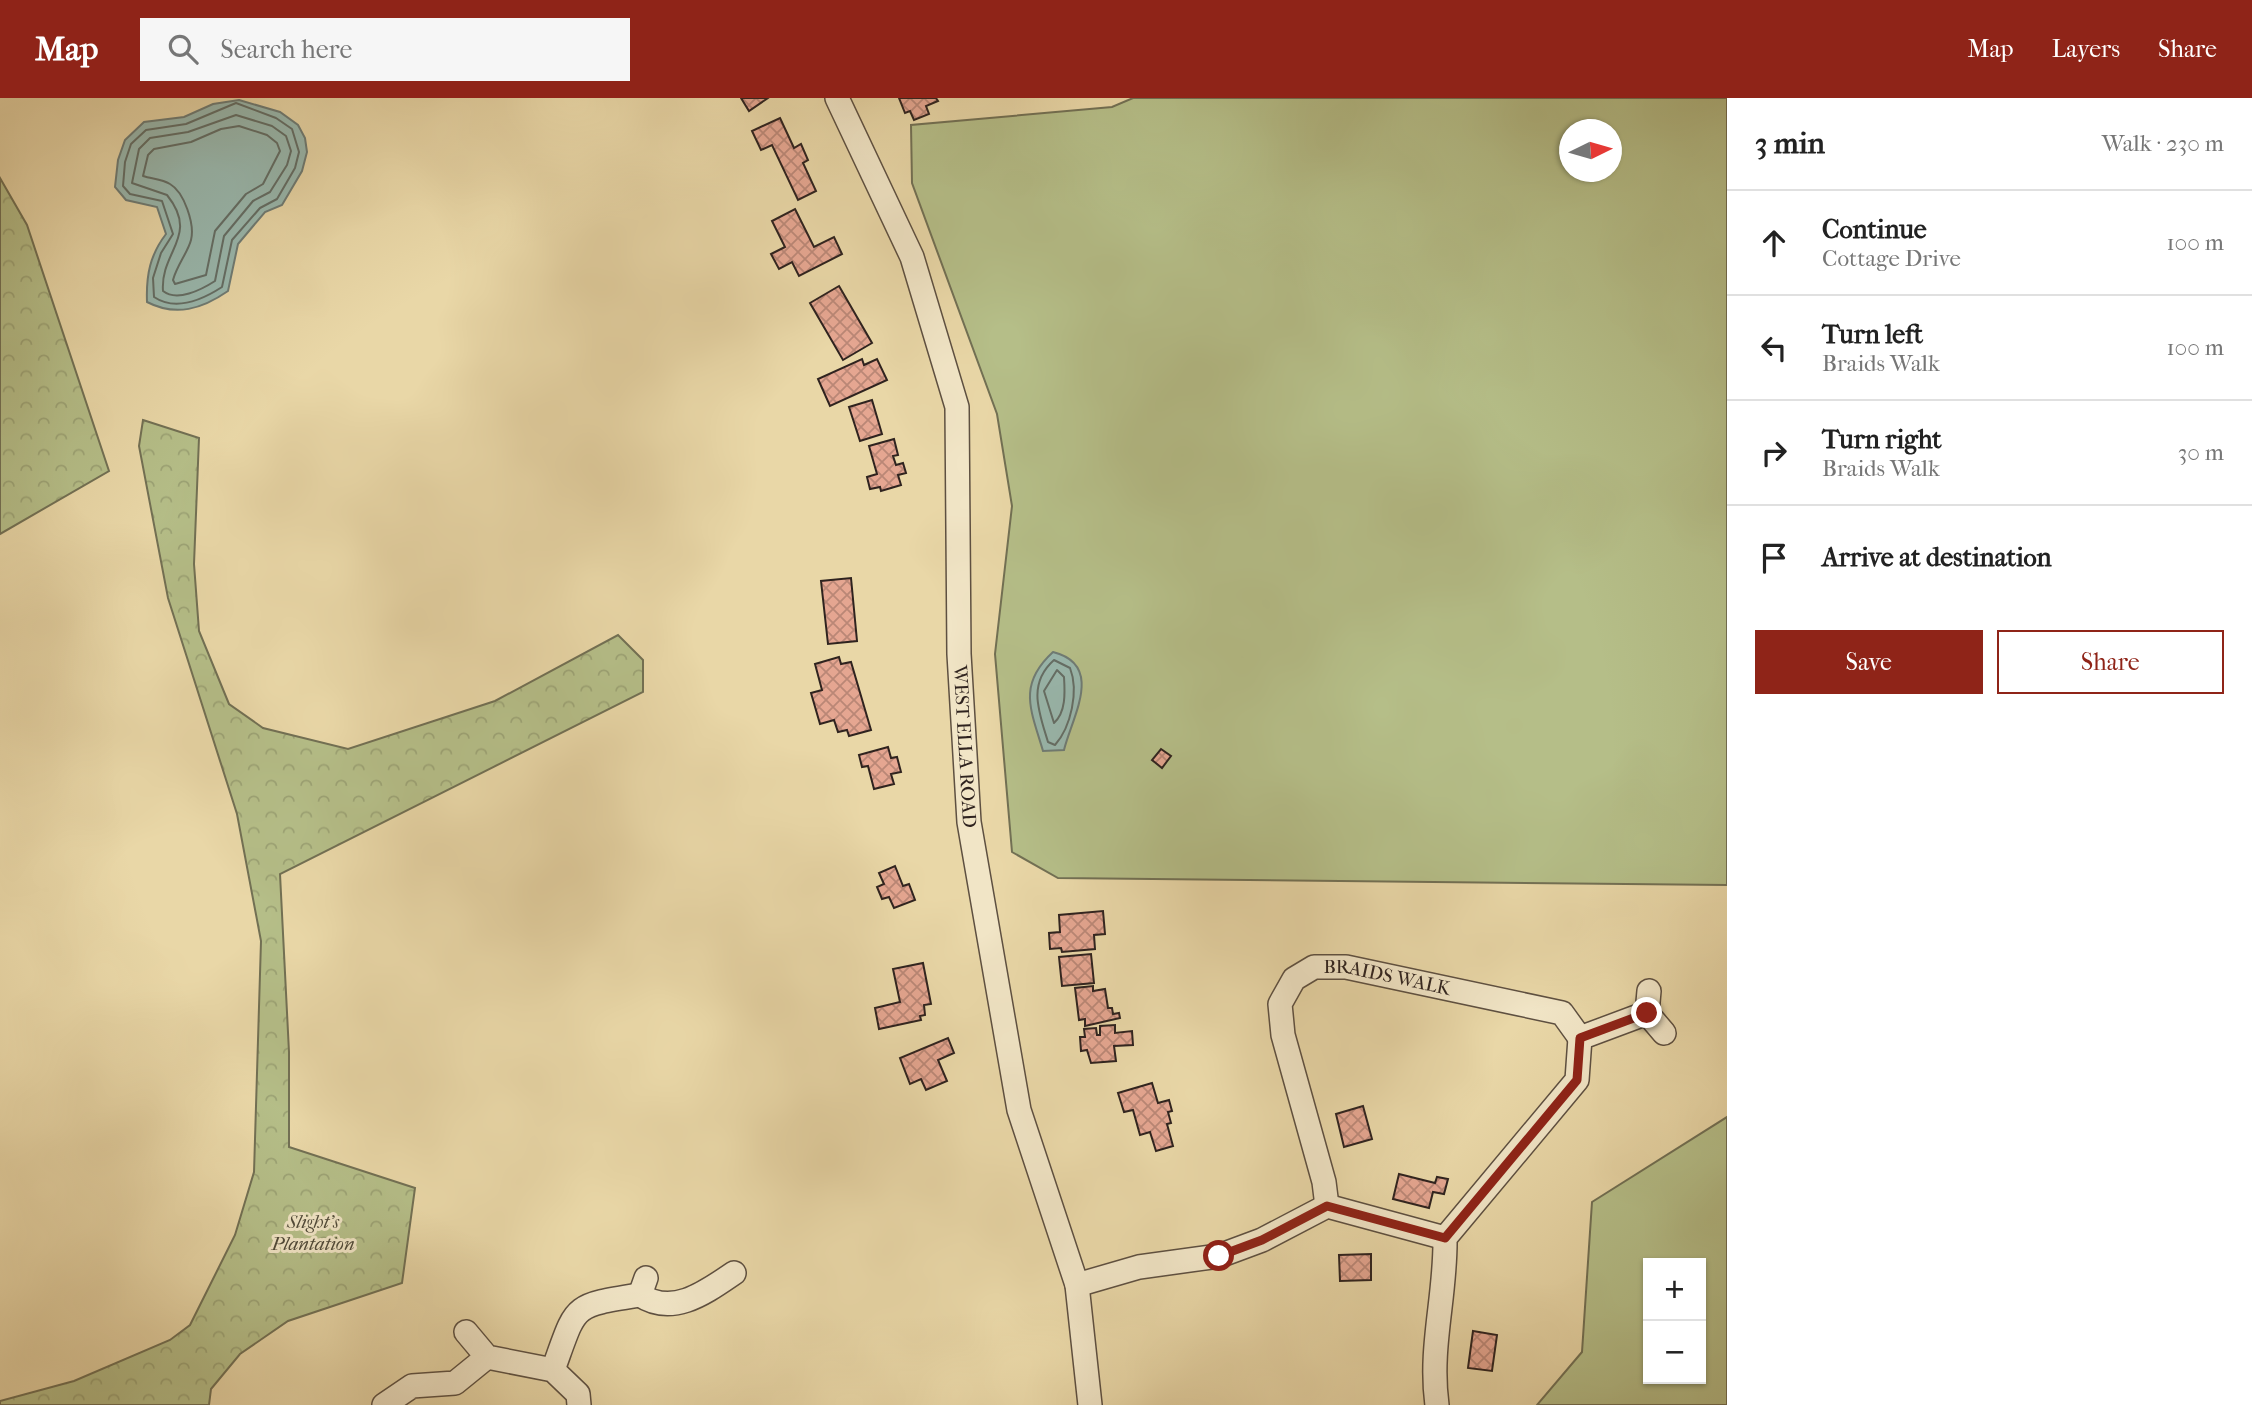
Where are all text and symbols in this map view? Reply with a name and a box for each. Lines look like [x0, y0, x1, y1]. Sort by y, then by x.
search box [140, 18, 630, 81]
text: Map [35, 30, 98, 69]
icon: search [164, 30, 202, 68]
text: Search here [220, 34, 352, 65]
text: Map [1968, 35, 2014, 63]
text: Layers [2052, 35, 2120, 63]
text: Share [2158, 35, 2217, 63]
north arrow [1559, 119, 1622, 182]
text: 3 min [1755, 126, 1825, 161]
text: Walk · 230 m [2102, 130, 2224, 157]
text: Continue [1822, 214, 1927, 245]
icon: ahead [1755, 224, 1793, 262]
text: 100 m [2166, 229, 2224, 256]
text: Cottage Drive [1822, 245, 1961, 272]
text: Turn left [1822, 319, 1923, 350]
icon: left [1755, 329, 1793, 367]
text: 100 m [2166, 334, 2224, 361]
text: Braids Walk [1822, 350, 1940, 377]
text: Turn right [1822, 424, 1942, 455]
icon: right [1755, 434, 1793, 472]
text: 30 m [2178, 439, 2224, 466]
text: Braids Walk [1822, 455, 1940, 482]
icon: arrive [1755, 539, 1793, 577]
text: Arrive at destination [1822, 542, 2052, 573]
button: Save [1755, 630, 1983, 694]
button: Share [1997, 630, 2224, 694]
street label: WEST ELLA ROAD [949, 663, 980, 828]
street label: BRAIDS WALK [1323, 956, 1454, 1000]
route end [1631, 997, 1662, 1028]
park label: Slight's Plantation [270, 1211, 355, 1255]
route start [1203, 1240, 1234, 1271]
map controls [1643, 1258, 1706, 1384]
button: + [1643, 1258, 1706, 1321]
button: − [1643, 1321, 1706, 1384]

